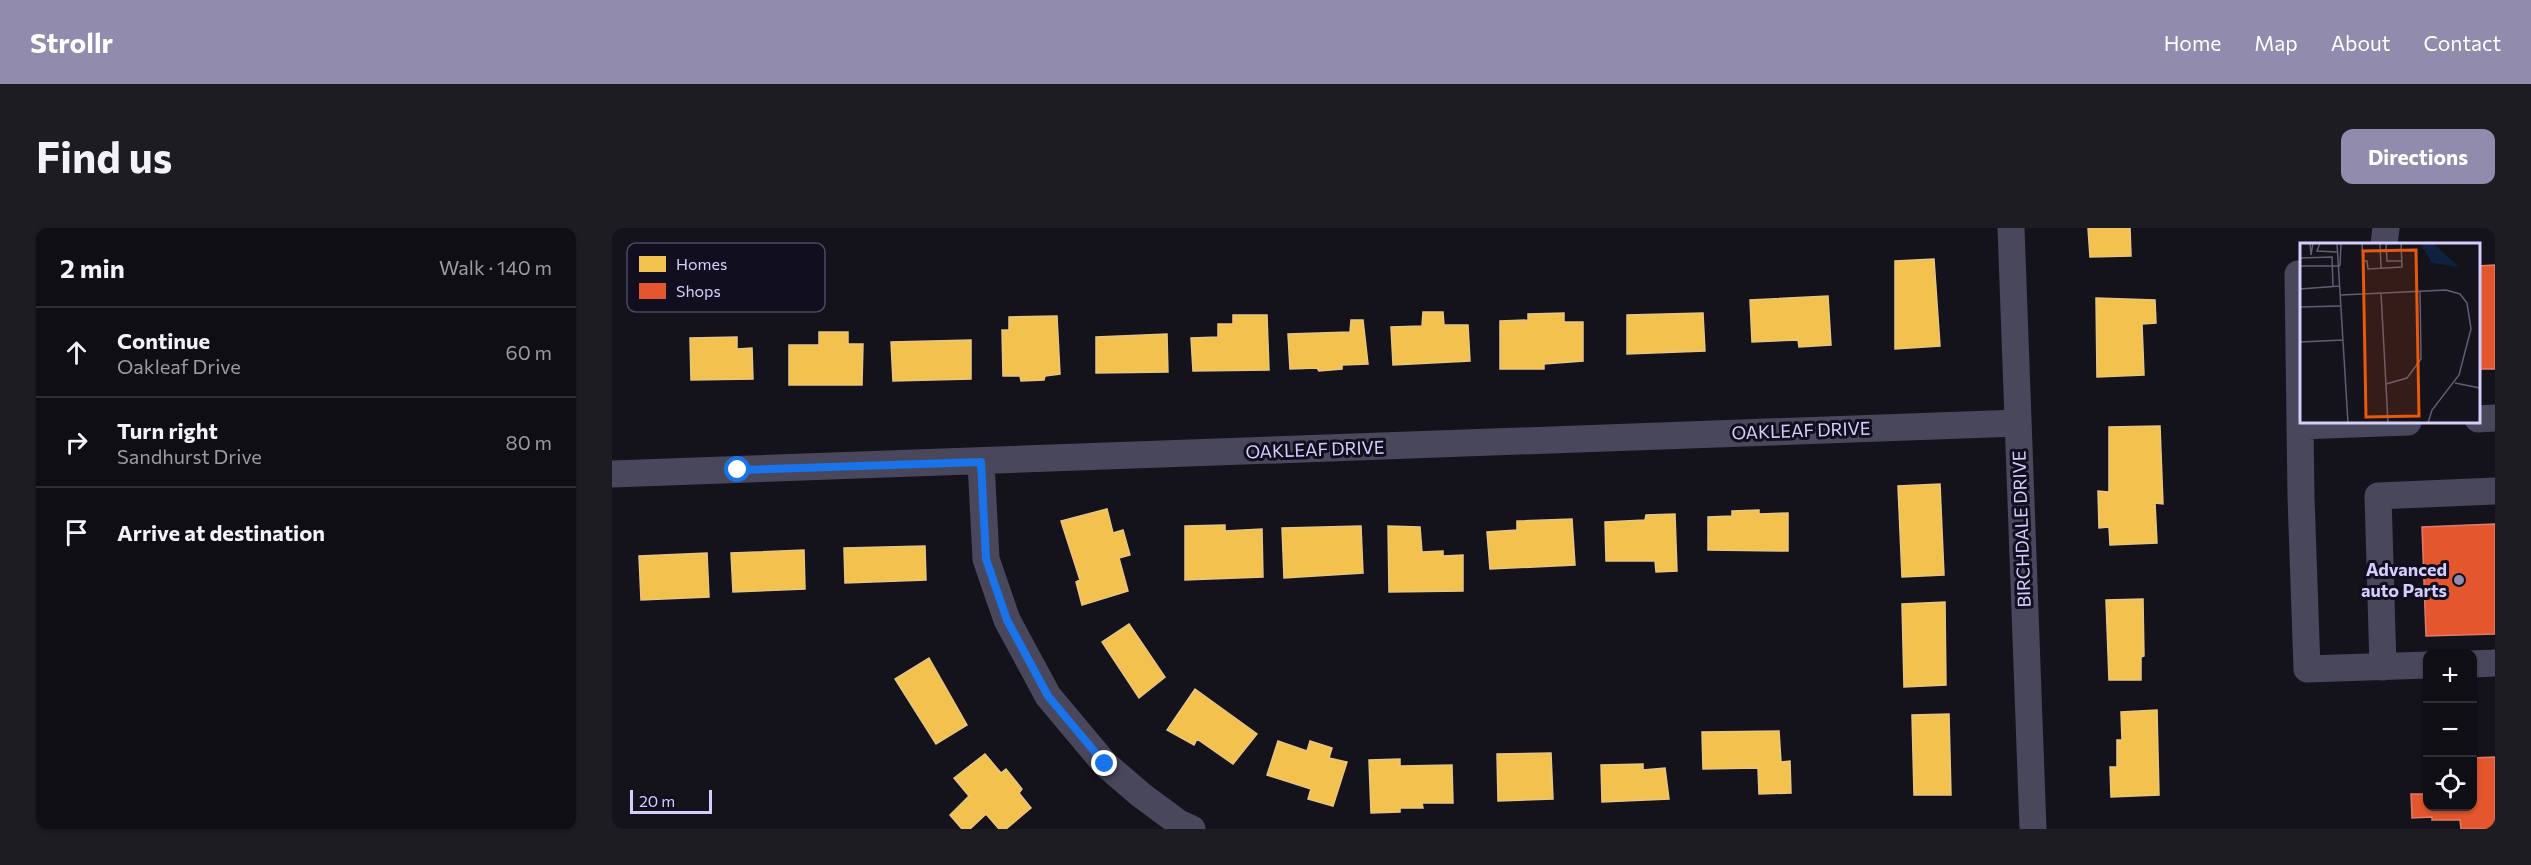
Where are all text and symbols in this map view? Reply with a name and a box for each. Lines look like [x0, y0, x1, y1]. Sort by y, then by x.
text: Strollr [30, 25, 113, 59]
text: Home [2164, 30, 2221, 55]
text: Map [2254, 30, 2298, 55]
text: About [2331, 30, 2390, 55]
text: Contact [2423, 30, 2501, 55]
button: Directions [2341, 129, 2495, 184]
text: Find us [36, 130, 172, 182]
legend [627, 243, 825, 312]
inset map [2300, 243, 2480, 423]
text: 2 min [60, 252, 125, 283]
text: Homes [676, 254, 727, 273]
text: Walk · 140 m [439, 255, 552, 279]
text: Shops [676, 281, 721, 300]
text: Continue [117, 327, 210, 354]
icon: ahead [60, 336, 93, 369]
text: 60 m [506, 340, 552, 364]
text: Oakleaf Drive [117, 354, 241, 378]
text: Turn right [117, 417, 218, 444]
street label: OAKLEAF DRIVE [1731, 417, 1871, 443]
icon: right [60, 426, 93, 459]
text: 80 m [506, 430, 552, 454]
street label: OAKLEAF DRIVE [1245, 436, 1385, 462]
text: Sandhurst Drive [117, 444, 262, 468]
street label: BIRCHDALE DRIVE [2007, 450, 2035, 608]
route start [724, 456, 750, 482]
icon: arrive [60, 516, 93, 549]
text: Arrive at destination [117, 519, 325, 546]
place label: Advanced auto Parts [2361, 558, 2447, 601]
marker: Advanced auto Parts [2452, 573, 2466, 587]
map controls [2423, 649, 2477, 811]
button: + [2423, 649, 2477, 703]
button: − [2423, 703, 2477, 757]
route end [1091, 750, 1117, 776]
button: locate [2423, 757, 2477, 811]
scale bar [630, 787, 712, 814]
text: 20 m [639, 791, 675, 810]

